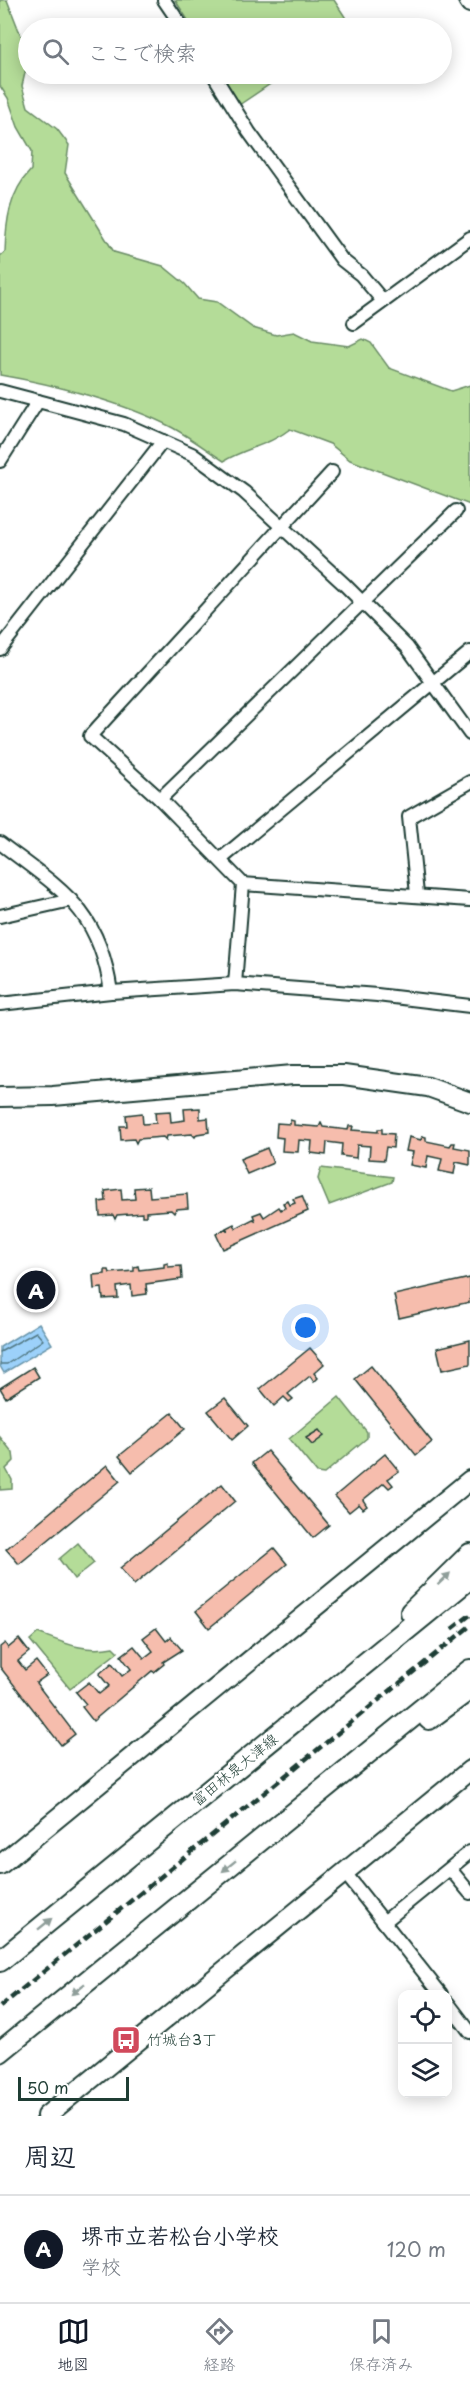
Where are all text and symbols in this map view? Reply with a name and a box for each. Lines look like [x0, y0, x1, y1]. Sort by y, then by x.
search box [18, 18, 452, 84]
icon: search [39, 35, 72, 68]
text: ここで検索 [87, 35, 197, 68]
pin: A [16, 1268, 56, 1312]
your location [291, 1313, 320, 1342]
one-way arrow [437, 1572, 452, 1586]
street label: 富田林泉大津線 [186, 1727, 282, 1811]
one-way arrow [221, 1859, 237, 1872]
one-way arrow [37, 1918, 53, 1931]
one-way arrow [71, 1982, 86, 1995]
map controls [398, 1990, 452, 2098]
button: locate [398, 1990, 452, 2044]
bus stop icon: 竹城台3丁 [110, 2024, 142, 2056]
place label: 竹城台3丁 [147, 2027, 217, 2050]
button: layers [398, 2044, 452, 2098]
scale bar [18, 2074, 129, 2102]
text: 50 m [27, 2075, 68, 2099]
text: 周辺 [24, 2136, 76, 2175]
text: 堺市立若松台小学校 [81, 2218, 279, 2251]
text: A [36, 2234, 51, 2264]
text: 120 m [387, 2234, 446, 2264]
text: 学校 [81, 2251, 121, 2281]
tab: 地図 [57, 2315, 90, 2375]
tab: 経路 [203, 2315, 236, 2375]
tab: 保存済み [349, 2315, 413, 2375]

